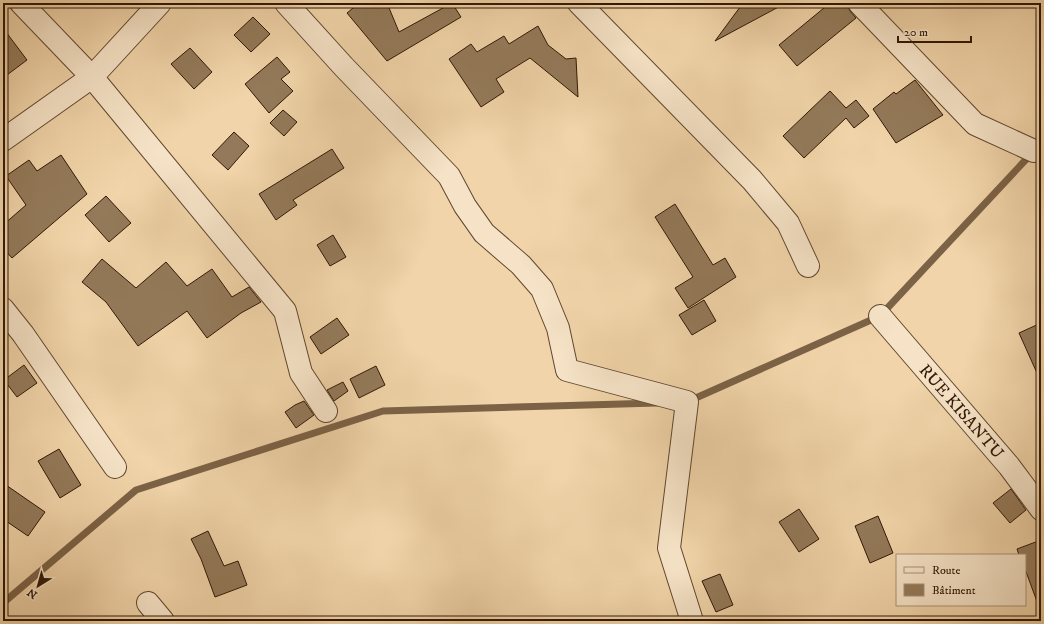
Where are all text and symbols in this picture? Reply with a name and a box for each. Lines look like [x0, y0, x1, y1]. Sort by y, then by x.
scale bar [898, 18, 971, 44]
text: 20 m [904, 25, 928, 40]
street label: RUE KISANTU [914, 360, 1008, 464]
legend [896, 554, 1026, 606]
text: Route [932, 563, 960, 578]
north arrow [18, 566, 58, 606]
text: Bâtiment [932, 583, 976, 598]
text: N [25, 585, 40, 601]

